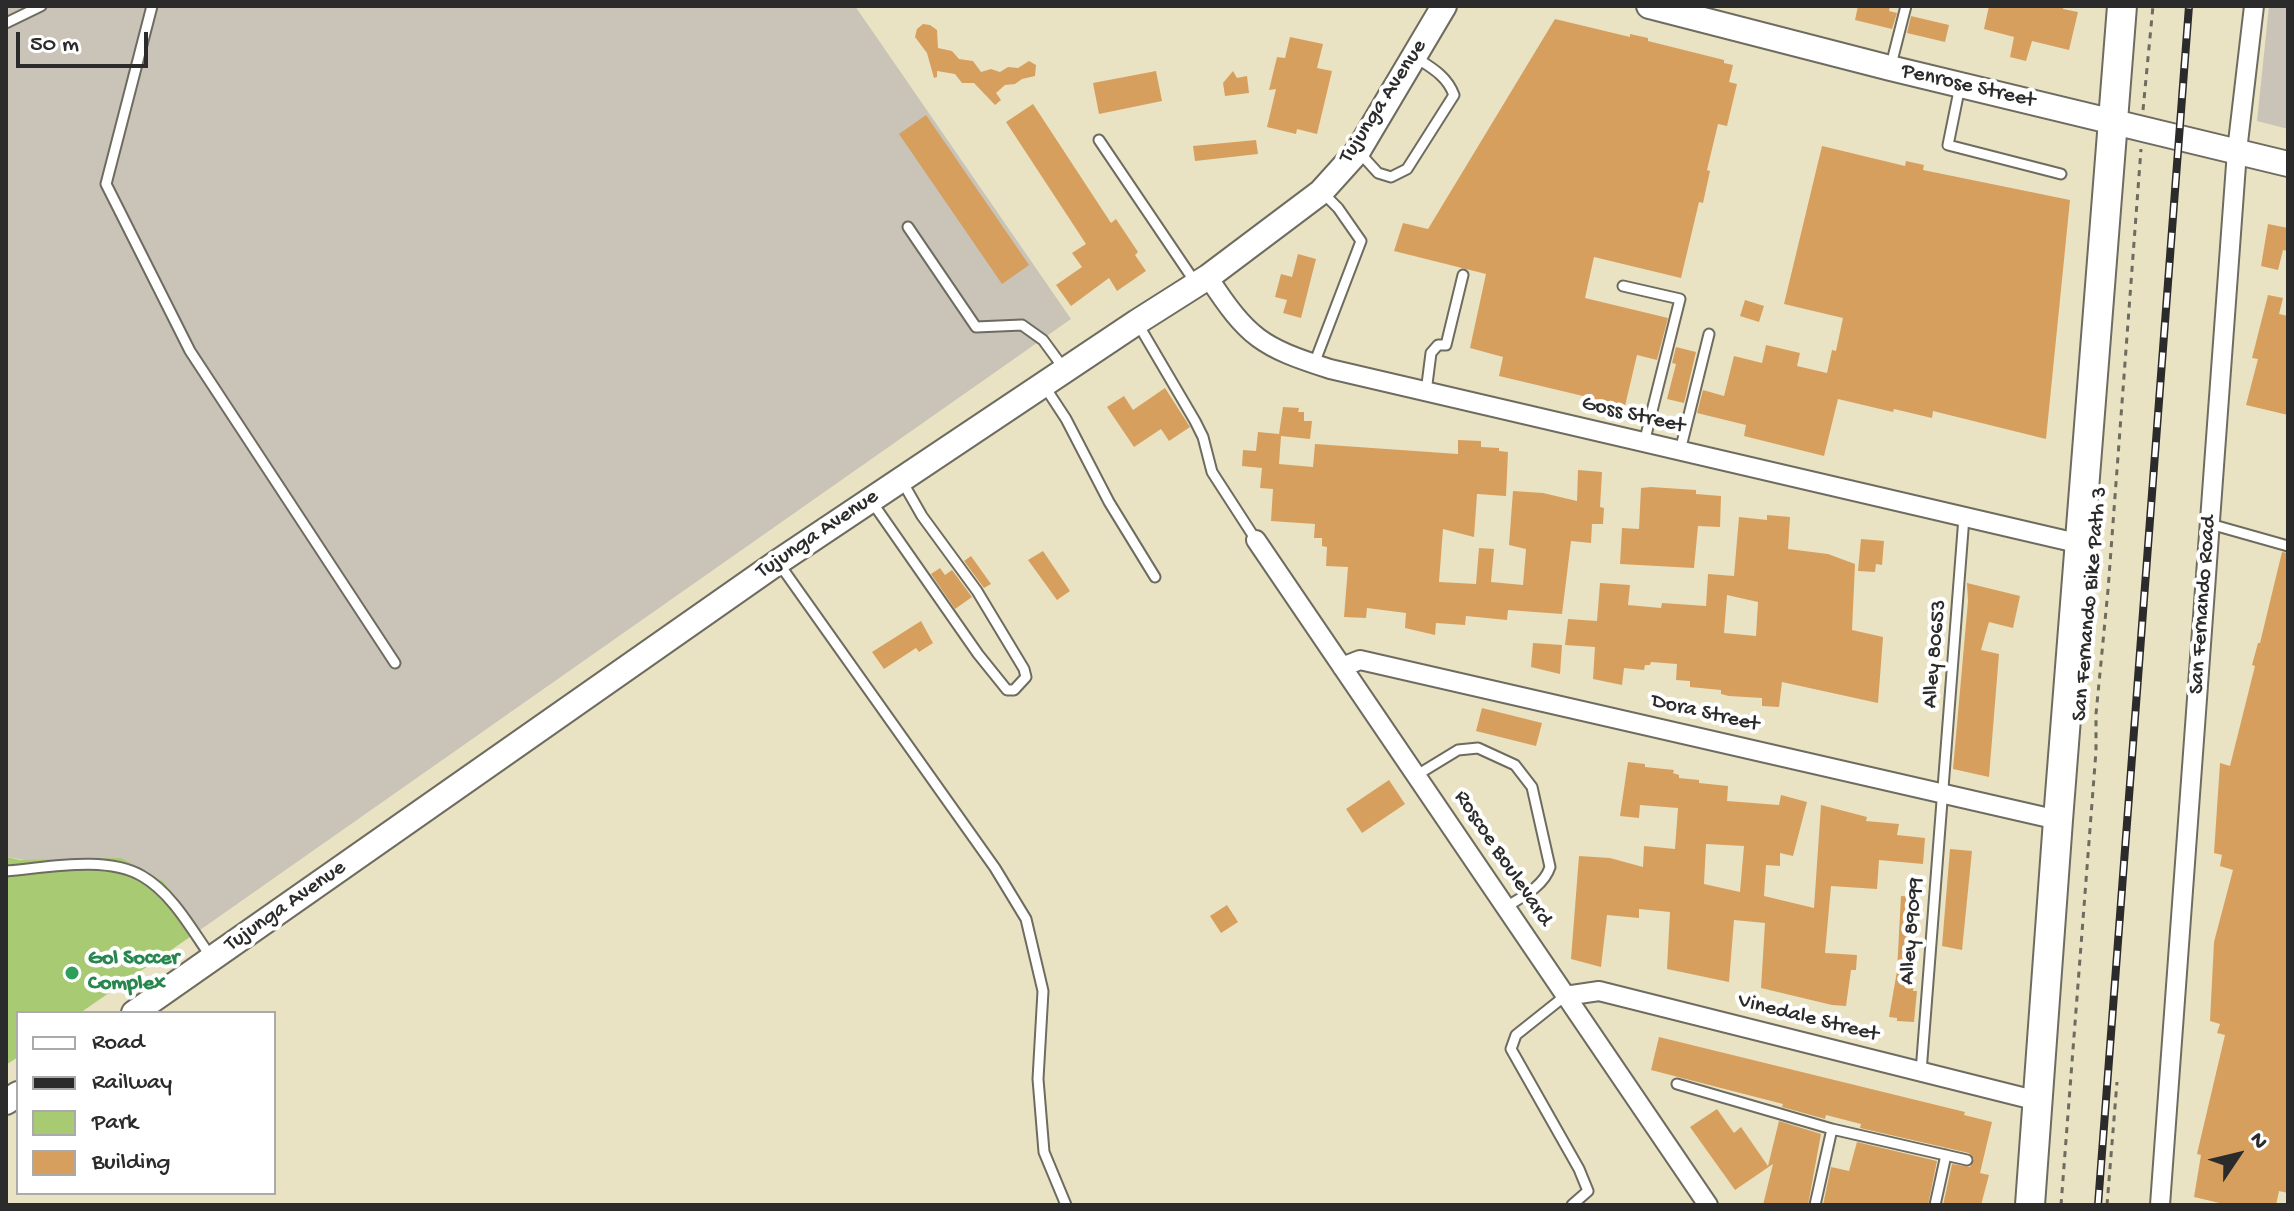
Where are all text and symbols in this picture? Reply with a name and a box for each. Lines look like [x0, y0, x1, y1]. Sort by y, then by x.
scale bar [20, 16, 152, 66]
text: 50 m [30, 31, 79, 60]
street label: Tujunga Avenue [1334, 35, 1434, 169]
street label: Penrose Street [1899, 59, 2037, 115]
street label: Goss Street [1579, 391, 1687, 441]
street label: Tujunga Avenue [752, 484, 884, 586]
street label: San Fernando Bike Path 3 [2068, 486, 2114, 722]
street label: San Fernando Road [2185, 515, 2223, 695]
street label: Alley 80653 [1918, 599, 1954, 709]
street label: Dora Street [1649, 689, 1761, 739]
street label: Roscoe Boulevard [1447, 786, 1557, 932]
street label: Tujunga Avenue [220, 855, 352, 959]
street label: Alley 89099 [1895, 876, 1931, 986]
place label: Gol Soccer Complex [88, 947, 179, 998]
marker: Gol Soccer Complex [63, 964, 81, 982]
street label: Vinedale Street [1735, 989, 1881, 1049]
legend [16, 1011, 276, 1195]
text: Road [92, 1029, 144, 1058]
text: Railway [92, 1069, 172, 1098]
text: Park [92, 1109, 138, 1138]
north arrow [2198, 1115, 2278, 1195]
text: N [2243, 1128, 2272, 1155]
text: Building [92, 1149, 170, 1178]

